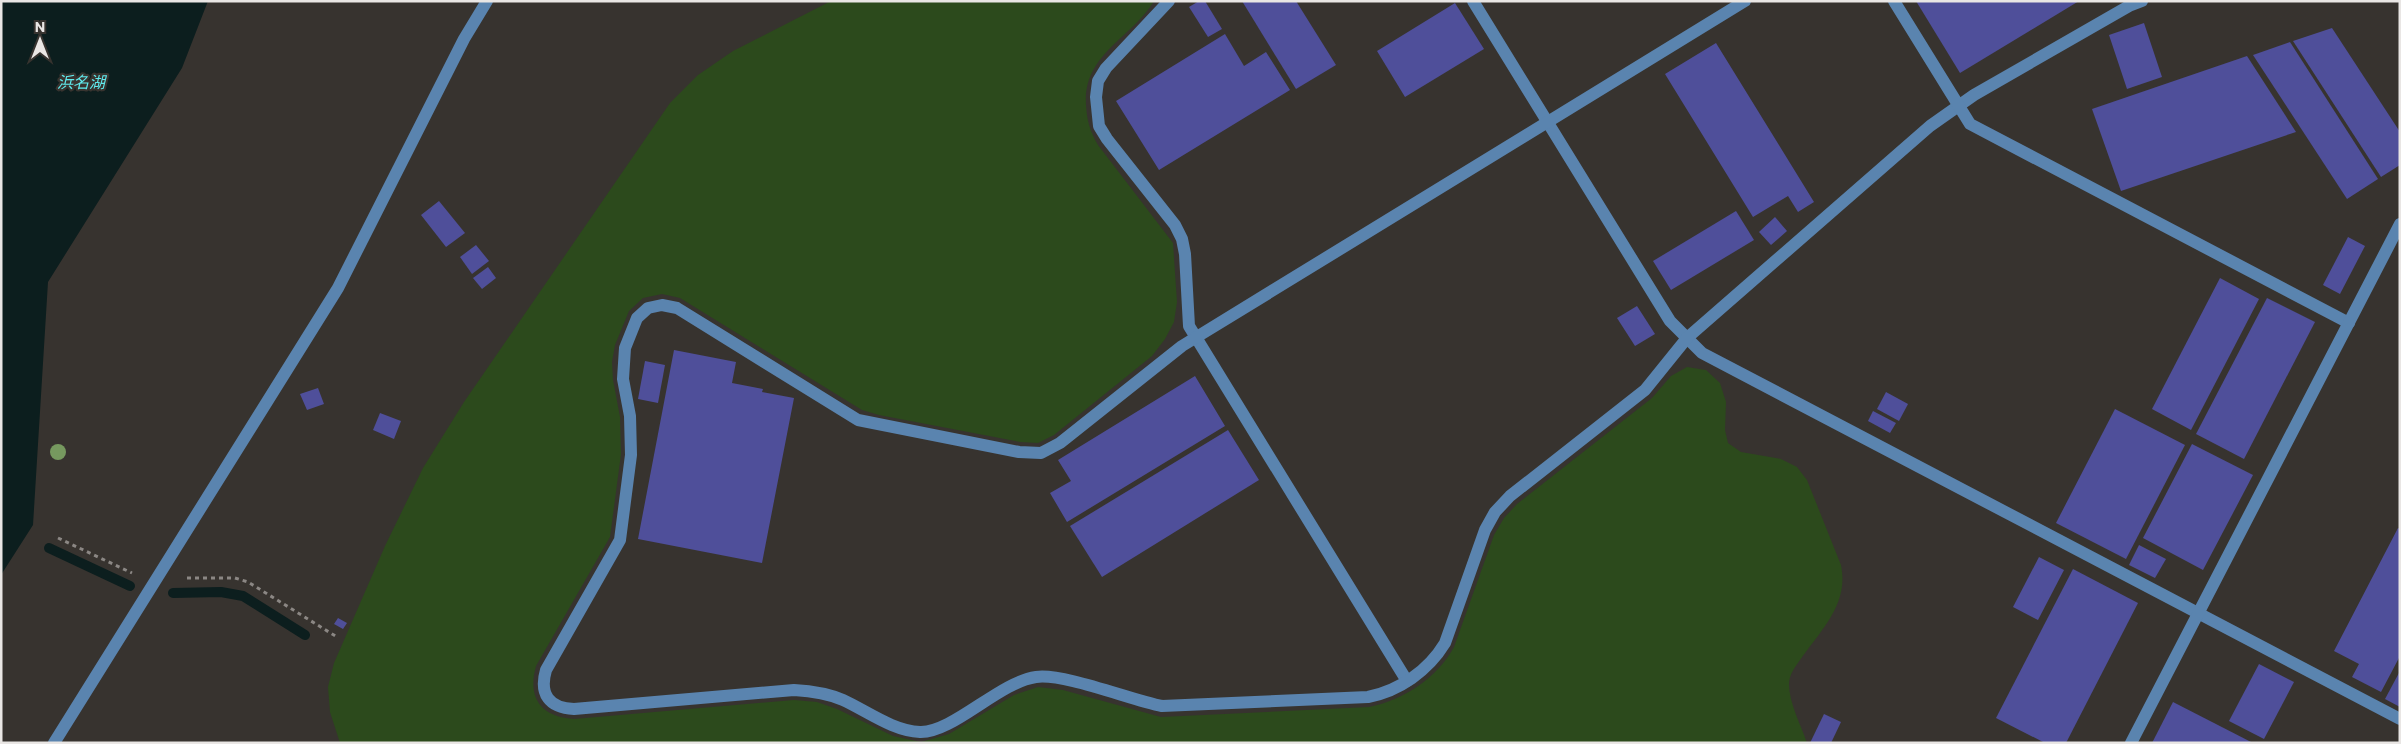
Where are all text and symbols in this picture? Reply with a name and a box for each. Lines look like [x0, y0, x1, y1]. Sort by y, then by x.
north arrow [15, 15, 65, 65]
text: N [35, 18, 45, 35]
water label: 浜名湖 [57, 72, 108, 91]

